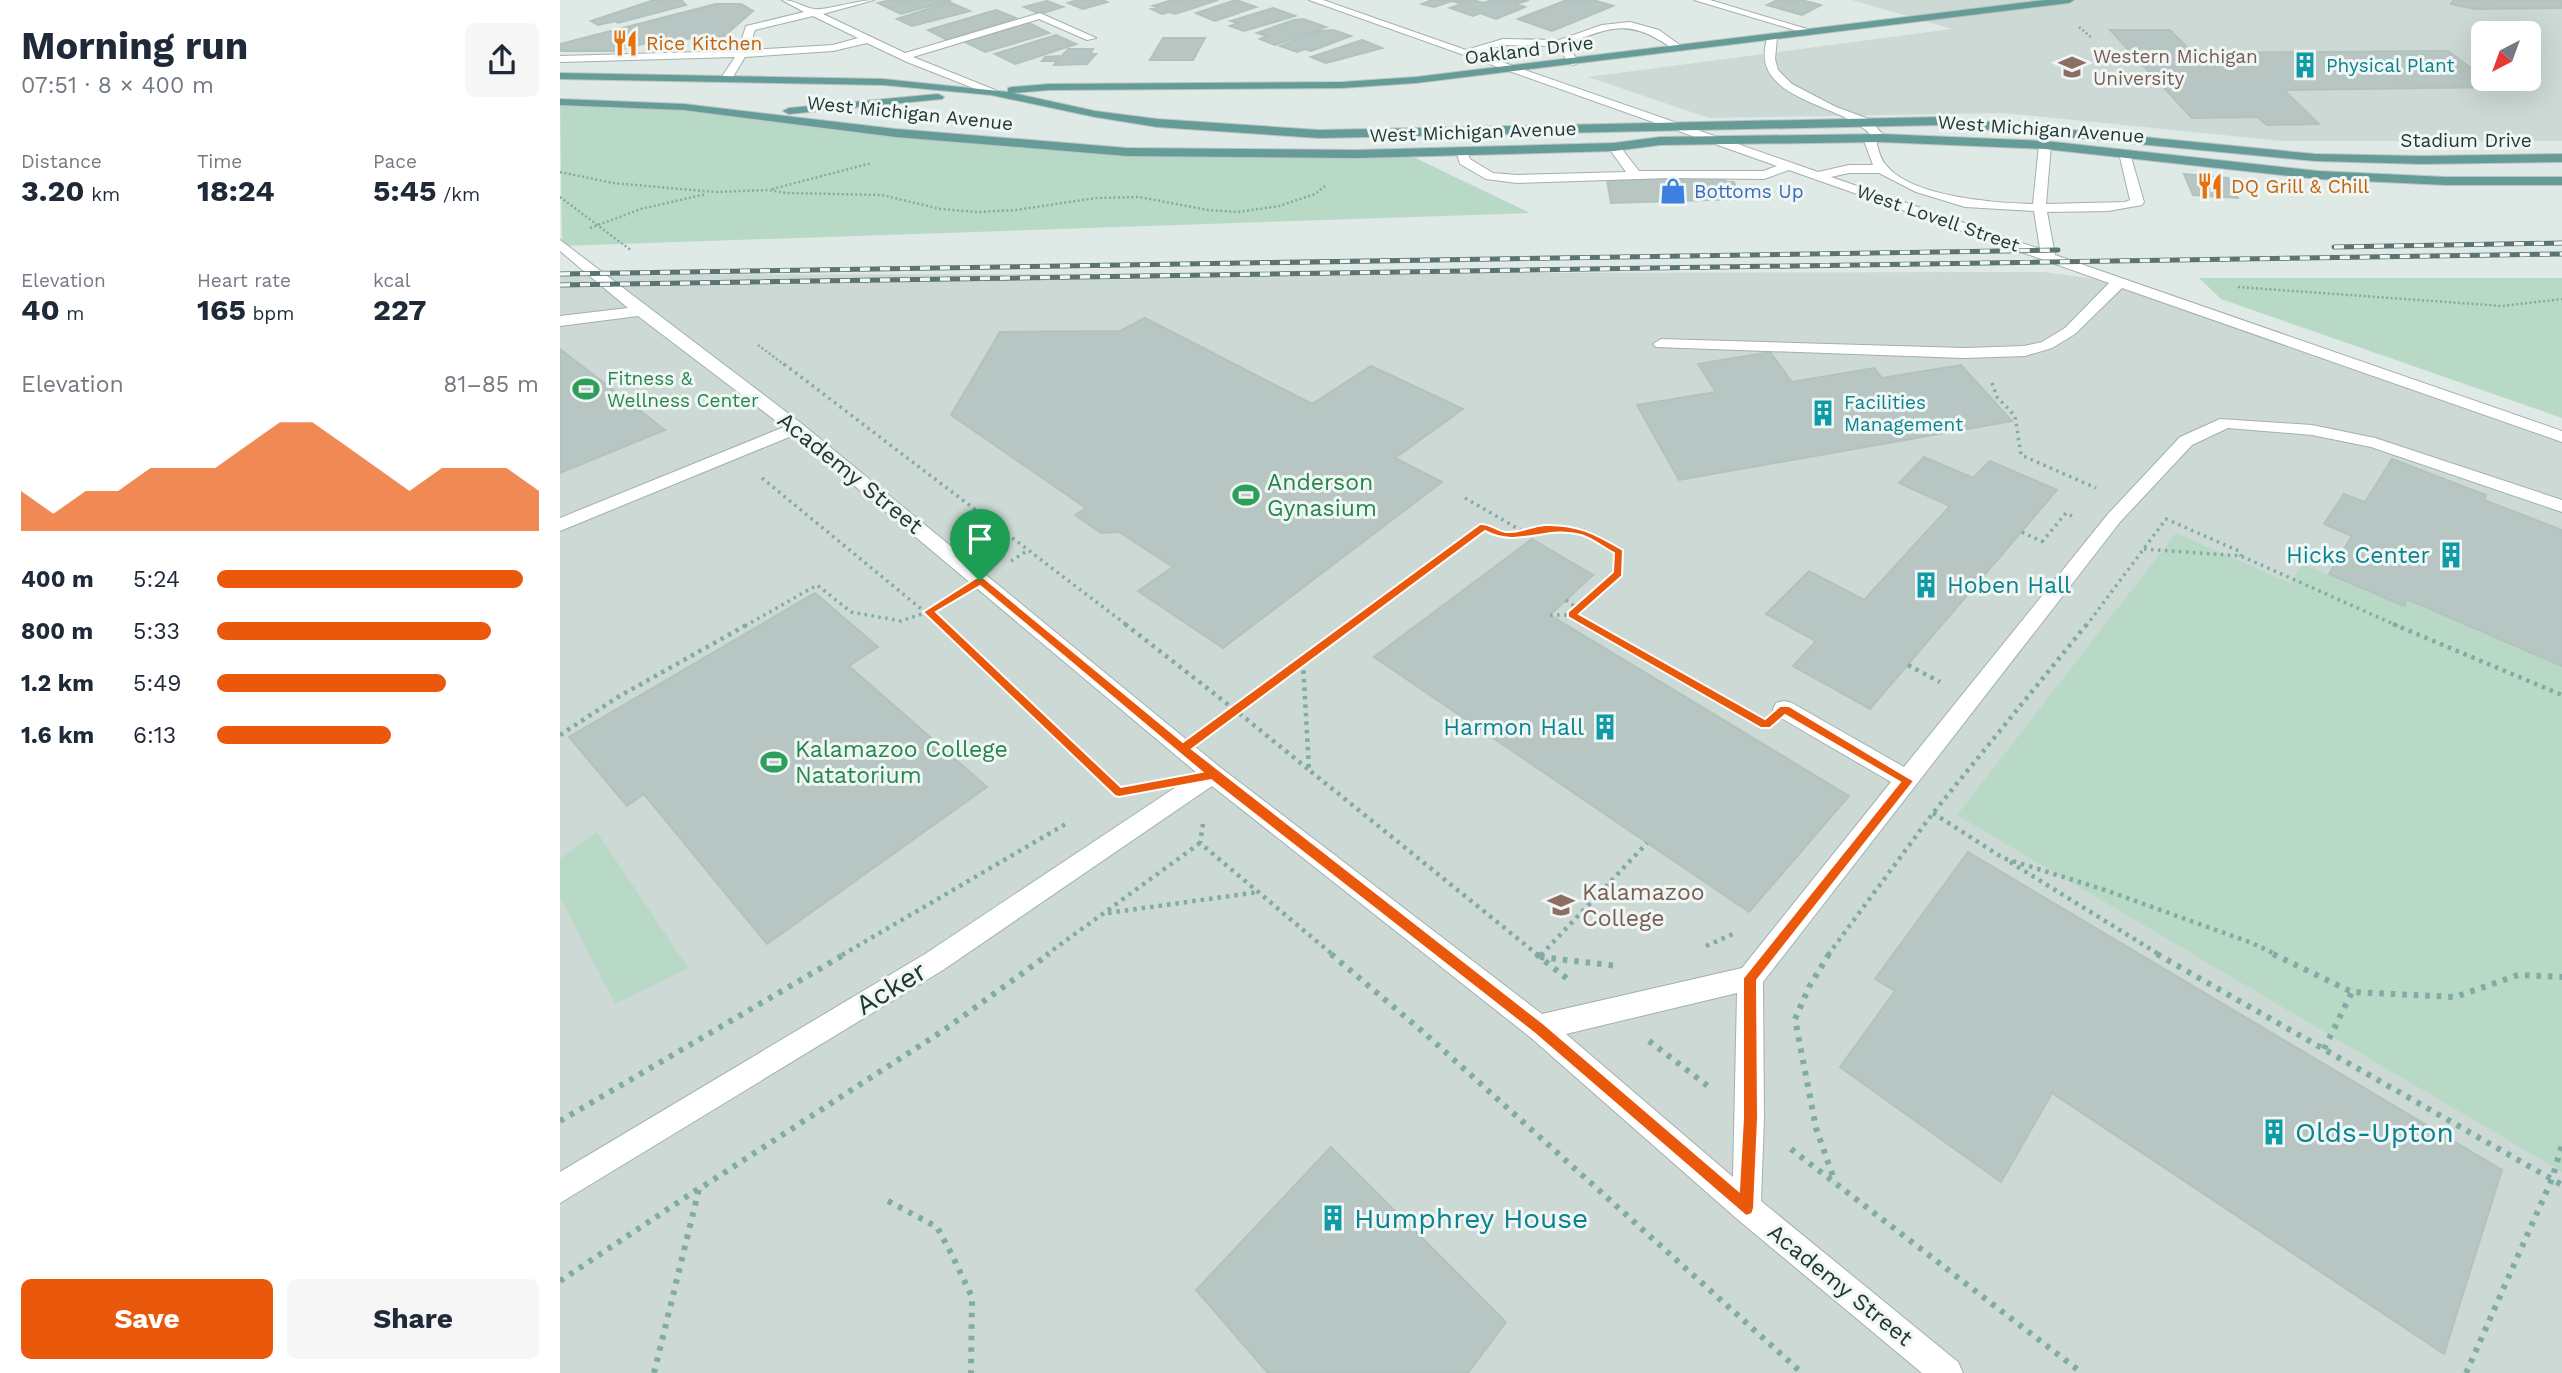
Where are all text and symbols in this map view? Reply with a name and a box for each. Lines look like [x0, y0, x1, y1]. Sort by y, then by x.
north arrow [2471, 21, 2541, 91]
map controls [2471, 21, 2541, 91]
button: share [465, 23, 539, 97]
text: Morning run [21, 24, 248, 68]
restaurant icon: Rice Kitchen [610, 28, 640, 58]
street label: Oakland Drive [1463, 31, 1595, 69]
place label: Rice Kitchen [646, 32, 762, 55]
place label: Western Michigan University [2093, 45, 2258, 90]
building icon: Physical Plant [2290, 50, 2320, 80]
school or university icon: Western Michigan University [2057, 52, 2087, 82]
place label: Physical Plant [2326, 54, 2455, 77]
text: 07:51 · 8 × 400 m [21, 72, 214, 99]
street label: West Michigan Avenue [806, 91, 1014, 135]
street label: West Michigan Avenue [1937, 110, 2145, 148]
street label: West Michigan Avenue [1369, 117, 1577, 147]
street label: Stadium Drive [2400, 129, 2532, 152]
text: Distance [21, 150, 102, 173]
text: Time [197, 150, 242, 173]
text: Pace [373, 150, 417, 173]
restaurant icon: DQ Grill & Chill [2195, 171, 2225, 201]
text: 3.20 [21, 173, 85, 208]
text: 18:24 [197, 173, 275, 208]
text: 5:45 [373, 173, 436, 208]
place label: DQ Grill & Chill [2231, 175, 2369, 198]
shop icon: Bottoms Up [1658, 176, 1688, 206]
street label: West Lovell Street [1853, 179, 2023, 257]
place label: Bottoms Up [1694, 180, 1804, 203]
text: km [85, 183, 120, 206]
text: /km [436, 183, 480, 206]
text: Elevation [21, 269, 106, 292]
text: Heart rate [197, 269, 291, 292]
text: kcal [373, 269, 411, 292]
text: 40 [21, 292, 60, 327]
text: 165 [197, 292, 246, 327]
text: 227 [373, 292, 426, 327]
text: m [60, 302, 84, 325]
text: bpm [246, 302, 294, 325]
place label: Fitness & Wellness Center [607, 367, 759, 412]
text: Elevation [21, 371, 124, 398]
text: 81–85 m [443, 371, 539, 398]
sports icon: Fitness & Wellness Center [571, 374, 601, 404]
place label: Facilities Management [1844, 391, 1963, 436]
building icon: Facilities Management [1808, 398, 1838, 428]
street label: Academy Street [772, 406, 928, 540]
place label: Anderson Gynasium [1267, 469, 1377, 522]
sports icon: Anderson Gynasium [1231, 480, 1261, 510]
pin [950, 509, 1010, 581]
icon: arrive [961, 520, 999, 558]
building icon: Hicks Center [2436, 540, 2466, 570]
place label: Hicks Center [2286, 542, 2430, 569]
text: 400 m [21, 566, 94, 593]
text: 5:24 [133, 566, 180, 593]
building icon: Hoben Hall [1911, 570, 1941, 600]
place label: Hoben Hall [1947, 572, 2071, 599]
text: 800 m [21, 618, 93, 645]
text: 5:33 [133, 618, 180, 645]
text: 1.2 km [21, 670, 94, 697]
text: 5:49 [133, 670, 181, 697]
building icon: Harmon Hall [1590, 712, 1620, 742]
place label: Harmon Hall [1443, 714, 1584, 741]
text: 1.6 km [21, 722, 94, 749]
text: 6:13 [133, 722, 176, 749]
place label: Kalamazoo College Natatorium [795, 736, 1008, 789]
sports icon: Kalamazoo College Natatorium [759, 747, 789, 777]
place label: Kalamazoo College [1582, 879, 1704, 932]
school or university icon: Kalamazoo College [1546, 890, 1576, 920]
street label: Acker [850, 954, 932, 1022]
place label: Olds-Upton [2295, 1116, 2454, 1149]
building icon: Olds-Upton [2259, 1117, 2289, 1147]
place label: Humphrey House [1354, 1202, 1588, 1235]
building icon: Humphrey House [1318, 1203, 1348, 1233]
street label: Academy Street [1762, 1218, 1918, 1352]
button: Save [21, 1279, 273, 1359]
button: Share [287, 1279, 539, 1359]

